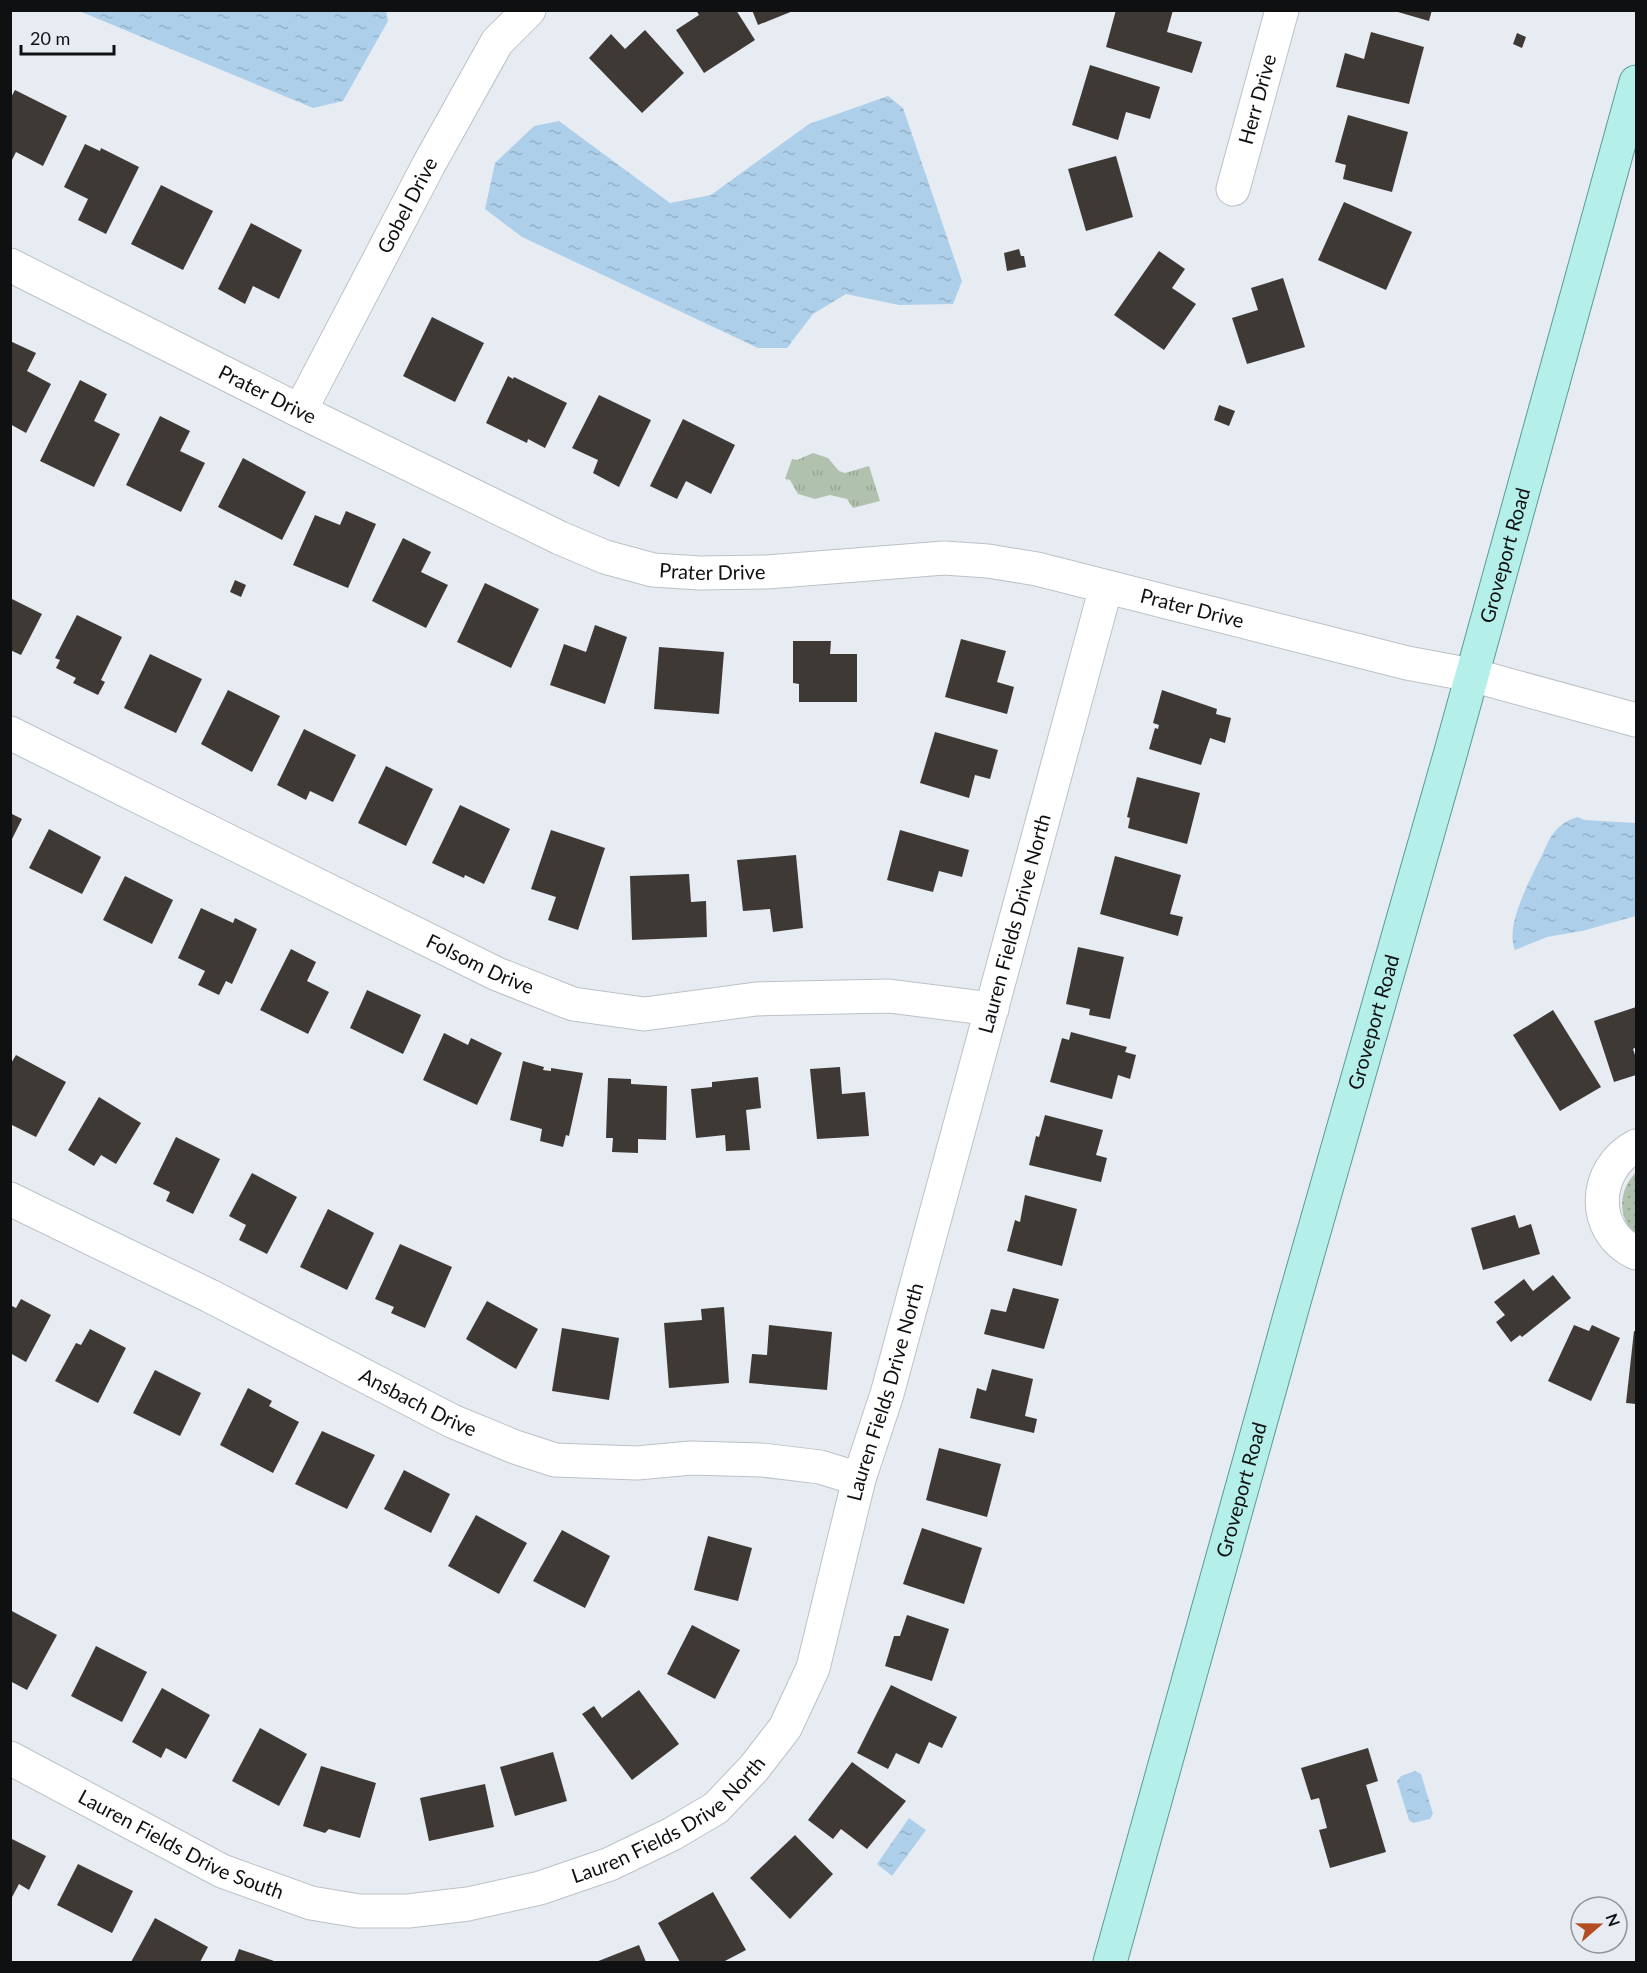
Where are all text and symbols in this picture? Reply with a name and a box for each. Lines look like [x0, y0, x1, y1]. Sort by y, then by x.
scale bar [21, 18, 114, 56]
text: 20 m [30, 27, 70, 49]
street label: Herr Drive [1233, 51, 1280, 147]
street label: Gobel Drive [372, 153, 442, 257]
street label: Prater Drive [215, 359, 320, 428]
street label: Groveport Road [1474, 485, 1534, 626]
street label: Prater Drive [659, 557, 766, 584]
street label: Prater Drive [1138, 583, 1247, 632]
street label: Lauren Fields Drive North [972, 811, 1055, 1036]
street label: Folsom Drive [423, 928, 538, 998]
street label: Groveport Road [1342, 952, 1403, 1092]
street label: Lauren Fields Drive North [841, 1280, 928, 1503]
street label: Ansbach Drive [356, 1362, 480, 1441]
street label: Groveport Road [1210, 1419, 1271, 1560]
street label: Lauren Fields Drive North [568, 1751, 770, 1887]
street label: Lauren Fields Drive South [75, 1784, 287, 1903]
north arrow [1569, 1895, 1629, 1955]
text: N [1603, 1911, 1625, 1929]

